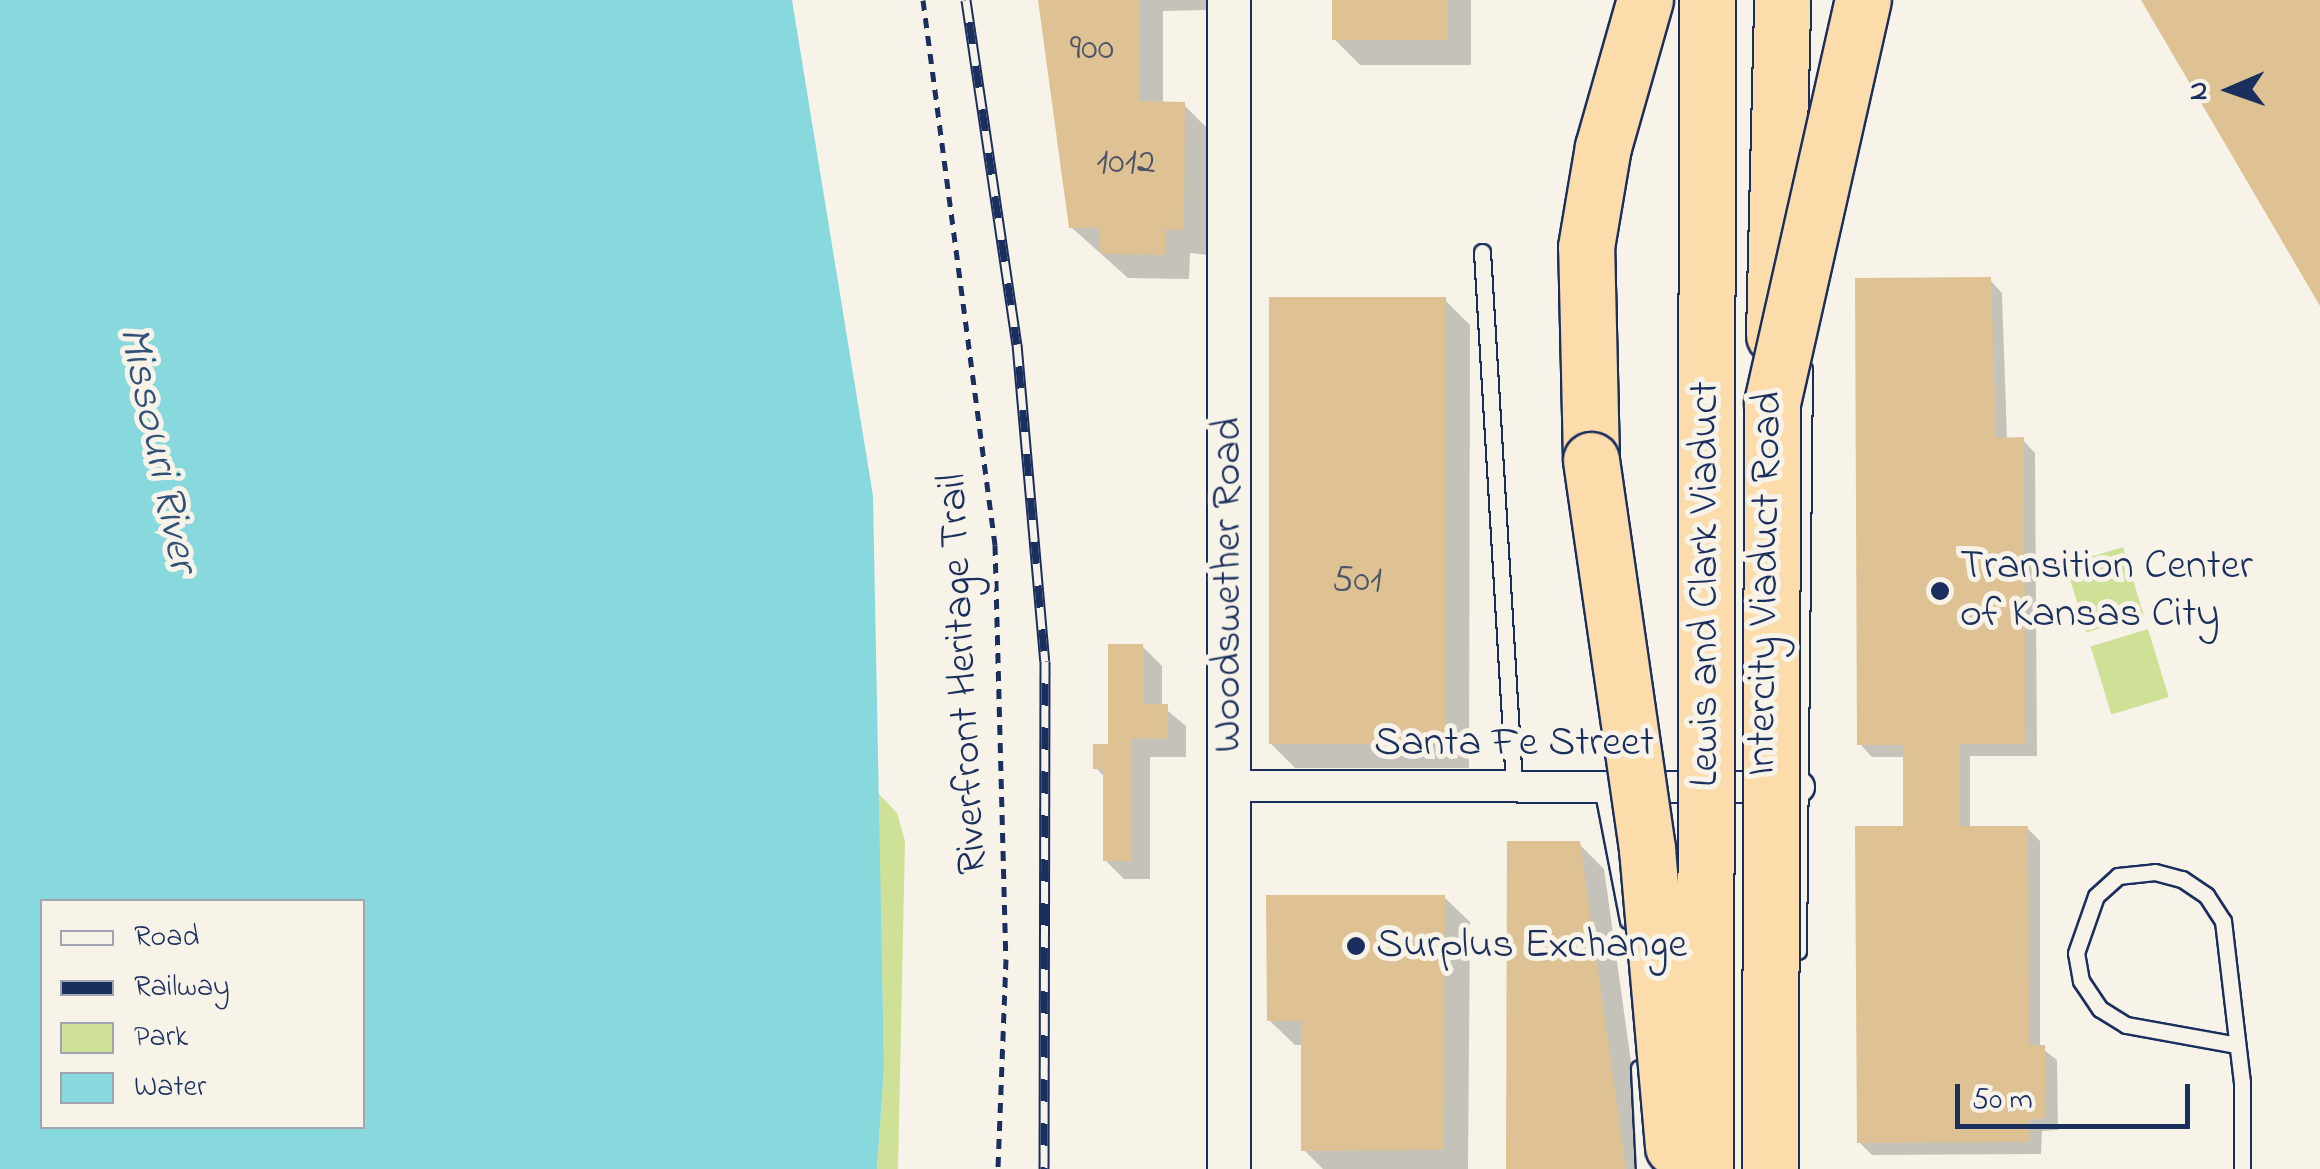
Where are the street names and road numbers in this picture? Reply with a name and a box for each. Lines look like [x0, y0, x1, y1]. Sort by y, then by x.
street label: Lewis and Clark Viaduct [1681, 381, 1731, 787]
street label: Intercity Viaduct Road [1737, 391, 1795, 777]
street label: Woodswether Road [1204, 417, 1254, 753]
street label: Riverfront Heritage Trail [928, 472, 1000, 876]
street label: Santa Fe Street [1374, 719, 1654, 769]

